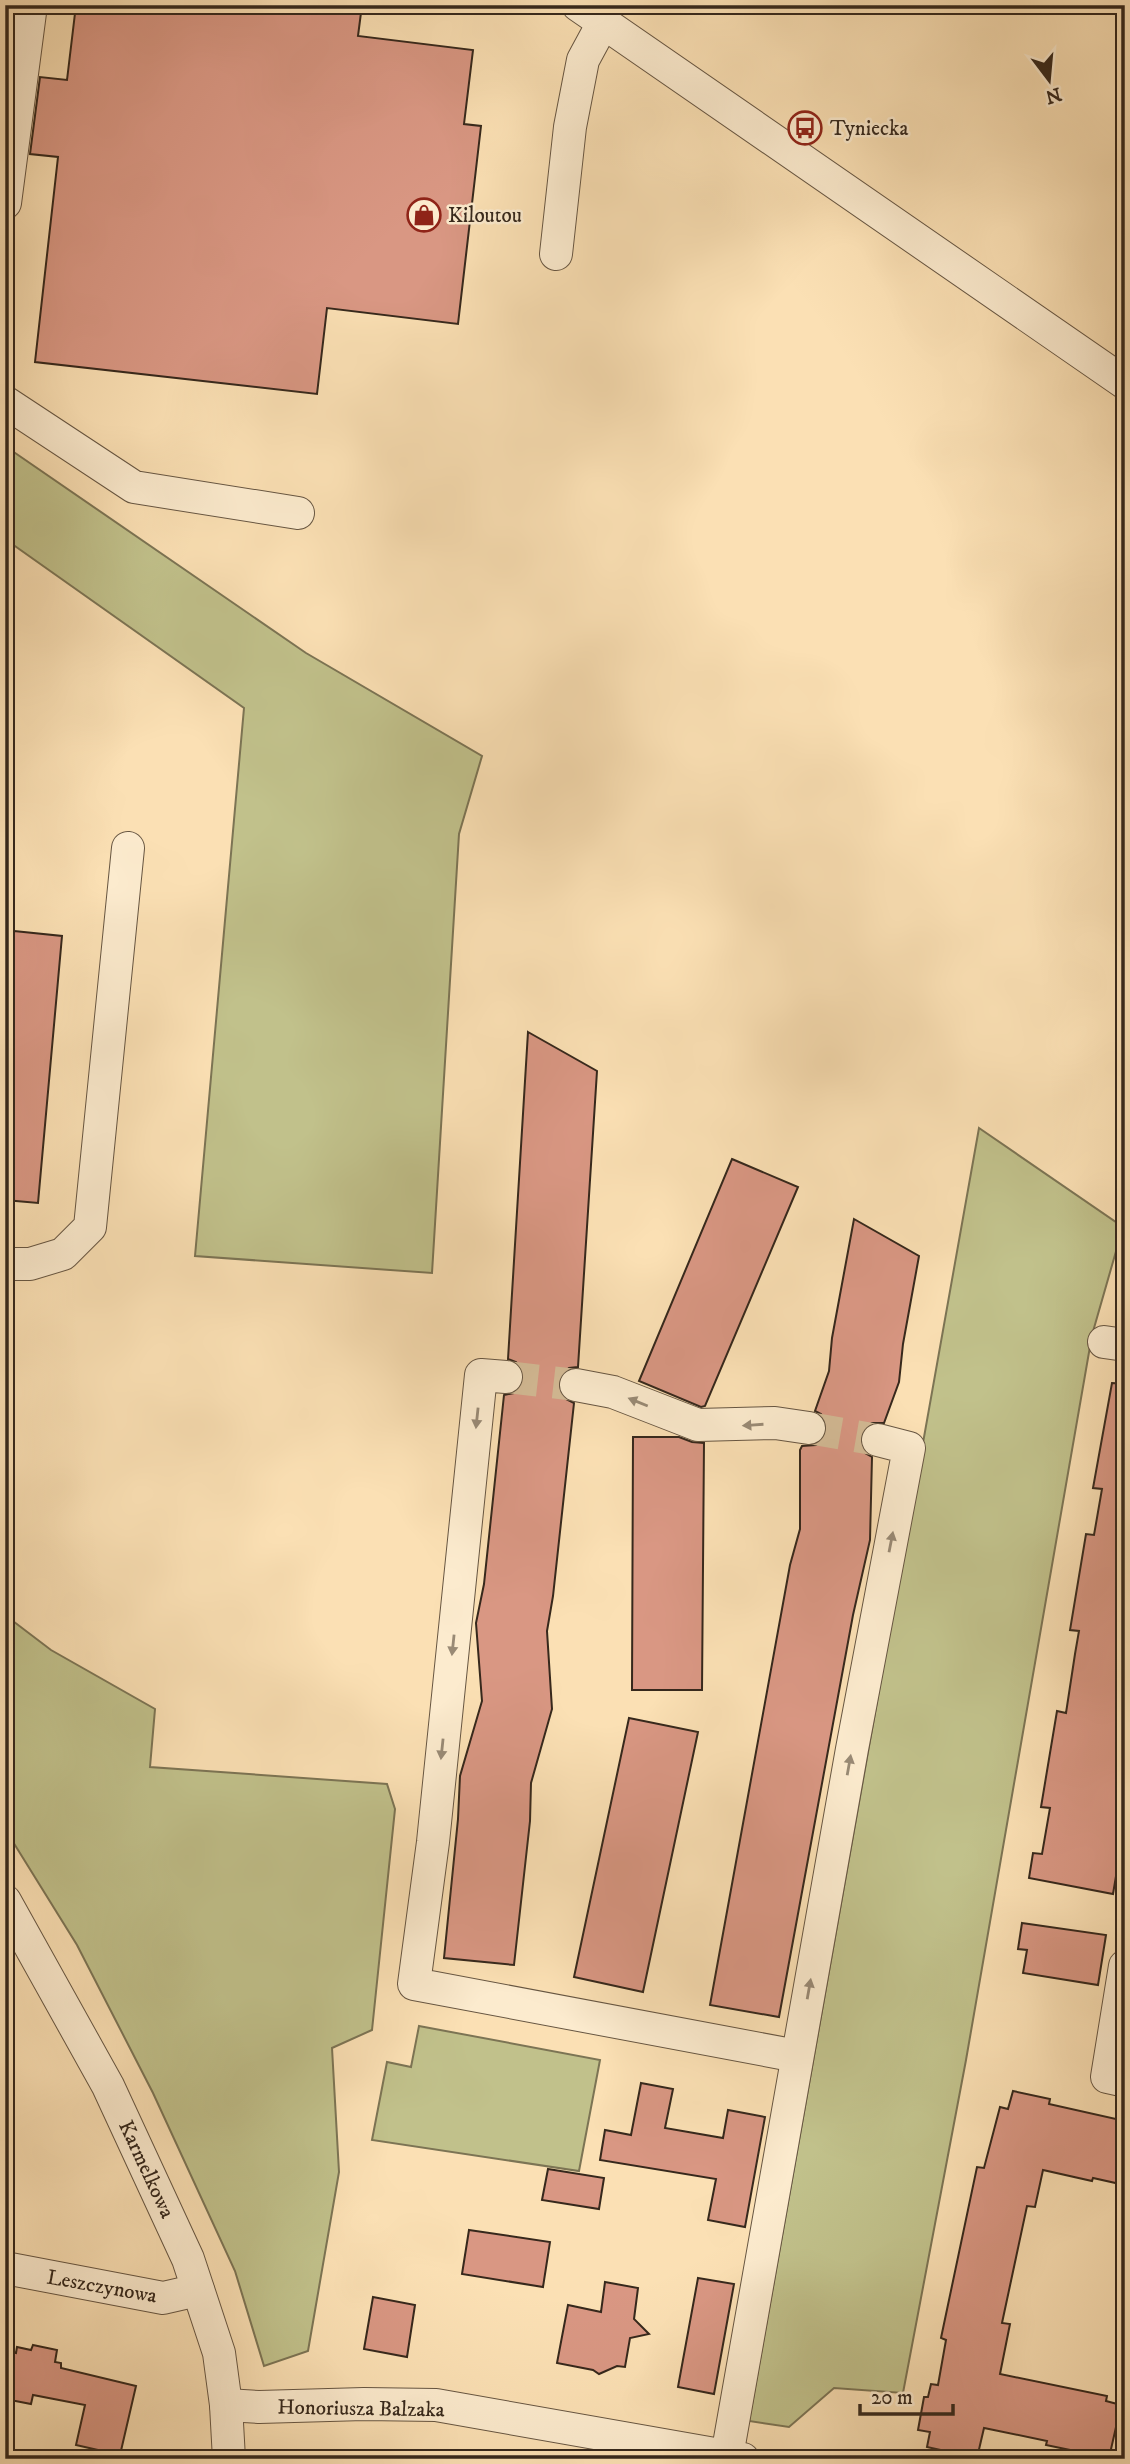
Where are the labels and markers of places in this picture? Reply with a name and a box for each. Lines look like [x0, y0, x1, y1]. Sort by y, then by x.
bus stop icon: Tyniecka [786, 109, 824, 147]
place label: Tyniecka [830, 116, 908, 142]
shop icon: Kiloutou [405, 196, 443, 234]
place label: Kiloutou [448, 203, 522, 229]

